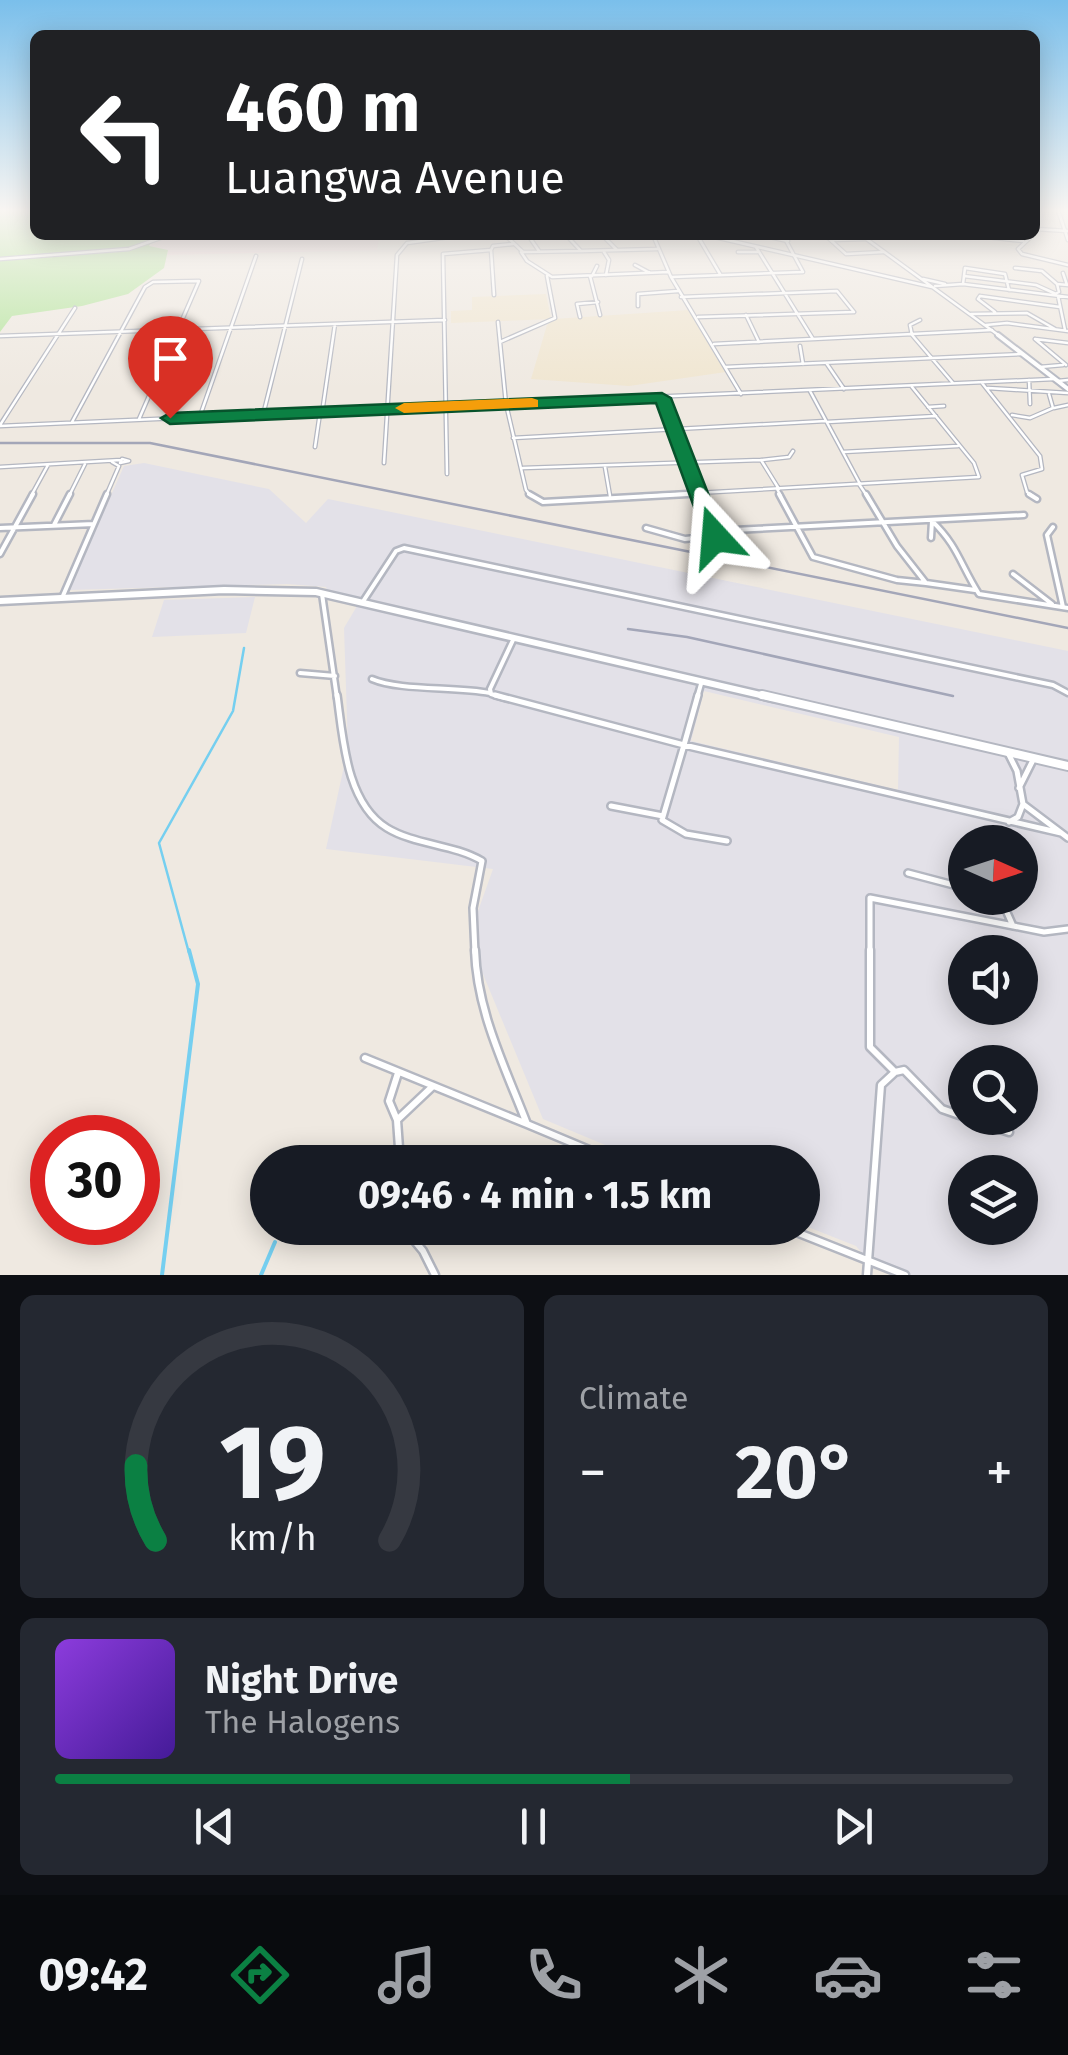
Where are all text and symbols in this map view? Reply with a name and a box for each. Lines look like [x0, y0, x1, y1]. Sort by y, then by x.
text: 460 m [225, 66, 421, 150]
icon: left [60, 70, 190, 200]
text: Luangwa Avenue [225, 151, 565, 205]
pin [128, 316, 213, 419]
icon: arrive [143, 331, 198, 386]
position arrow [663, 485, 767, 589]
north arrow [948, 825, 1038, 915]
map controls [948, 825, 1038, 1245]
button: sound [948, 935, 1038, 1025]
button: search [948, 1045, 1038, 1135]
speed limit sign: 30 [30, 1115, 160, 1245]
button: layers [948, 1155, 1038, 1245]
text: 09:46 · 4 min · 1.5 km [358, 1172, 712, 1218]
text: Climate [579, 1379, 688, 1417]
text: 19 [219, 1401, 325, 1526]
text: 20° [735, 1428, 857, 1518]
text: − [579, 1440, 607, 1506]
text: + [986, 1440, 1013, 1506]
text: km/h [228, 1517, 316, 1559]
text: Night Drive [205, 1657, 398, 1703]
text: The Halogens [205, 1703, 400, 1741]
icon: previous [187, 1799, 242, 1854]
icon: pause [506, 1799, 561, 1854]
icon: next [826, 1799, 881, 1854]
icon: directions [225, 1940, 295, 2010]
icon: music [372, 1940, 442, 2010]
icon: phone [519, 1940, 589, 2010]
icon: climate [666, 1940, 736, 2010]
icon: car [813, 1940, 883, 2010]
icon: filters [959, 1940, 1029, 2010]
text: 09:42 [38, 1948, 148, 2002]

